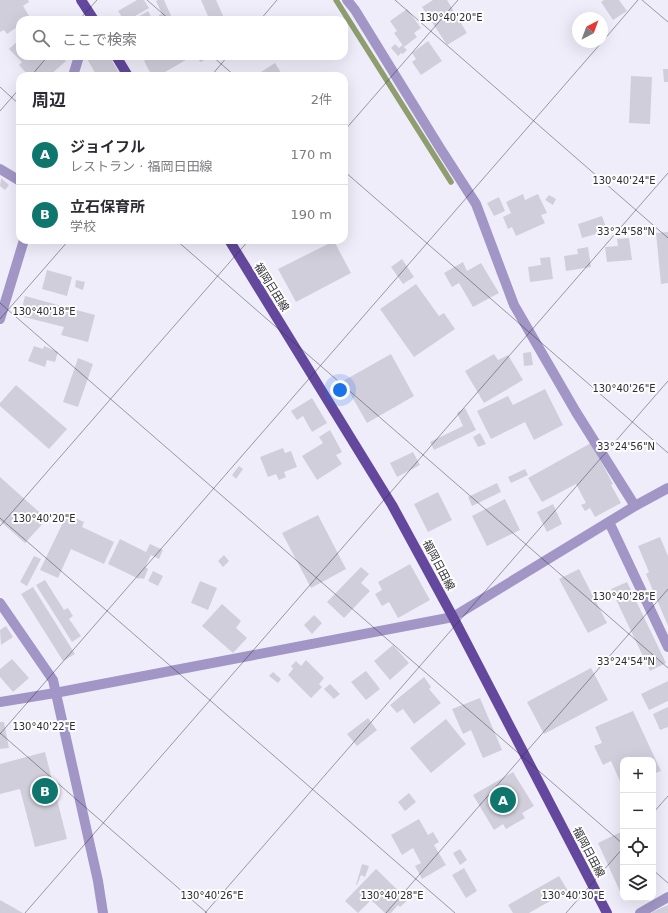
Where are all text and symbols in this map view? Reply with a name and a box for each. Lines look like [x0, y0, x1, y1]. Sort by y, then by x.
text: 130°40'20"E [419, 12, 483, 23]
north arrow [572, 12, 608, 48]
search box [16, 16, 348, 60]
icon: search [30, 27, 52, 49]
text: ここで検索 [62, 31, 137, 49]
text: 周辺 [32, 90, 66, 110]
text: 2件 [311, 92, 332, 107]
text: ジョイフル [70, 138, 145, 156]
text: A [40, 147, 50, 162]
text: 170 m [290, 147, 332, 162]
text: レストラン · 福岡日田線 [70, 159, 212, 174]
text: 130°40'24"E [592, 175, 656, 186]
text: 立石保育所 [70, 198, 145, 216]
text: B [40, 207, 50, 222]
text: 190 m [290, 207, 332, 222]
text: 学校 [70, 219, 96, 234]
text: 33°24'58"N [597, 226, 655, 237]
street label: 福岡日田線 [251, 260, 292, 314]
text: 130°40'18"E [12, 306, 76, 317]
your location [330, 380, 350, 400]
text: 130°40'26"E [592, 383, 656, 394]
text: 33°24'56"N [597, 441, 655, 452]
text: 130°40'20"E [12, 513, 76, 524]
street label: 福岡日田線 [420, 538, 457, 593]
text: 130°40'28"E [592, 591, 656, 602]
text: 33°24'54"N [597, 656, 655, 667]
text: 130°40'22"E [12, 721, 76, 732]
map controls [620, 757, 656, 901]
button: + [620, 757, 656, 793]
pin: B [32, 776, 58, 806]
pin: A [490, 785, 516, 815]
button: − [620, 793, 656, 829]
street label: 福岡日田線 [570, 825, 607, 880]
button: locate [620, 829, 656, 865]
button: layers [620, 865, 656, 901]
text: 130°40'26"E [180, 890, 244, 901]
text: 130°40'28"E [360, 890, 424, 901]
text: 130°40'30"E [541, 890, 605, 901]

